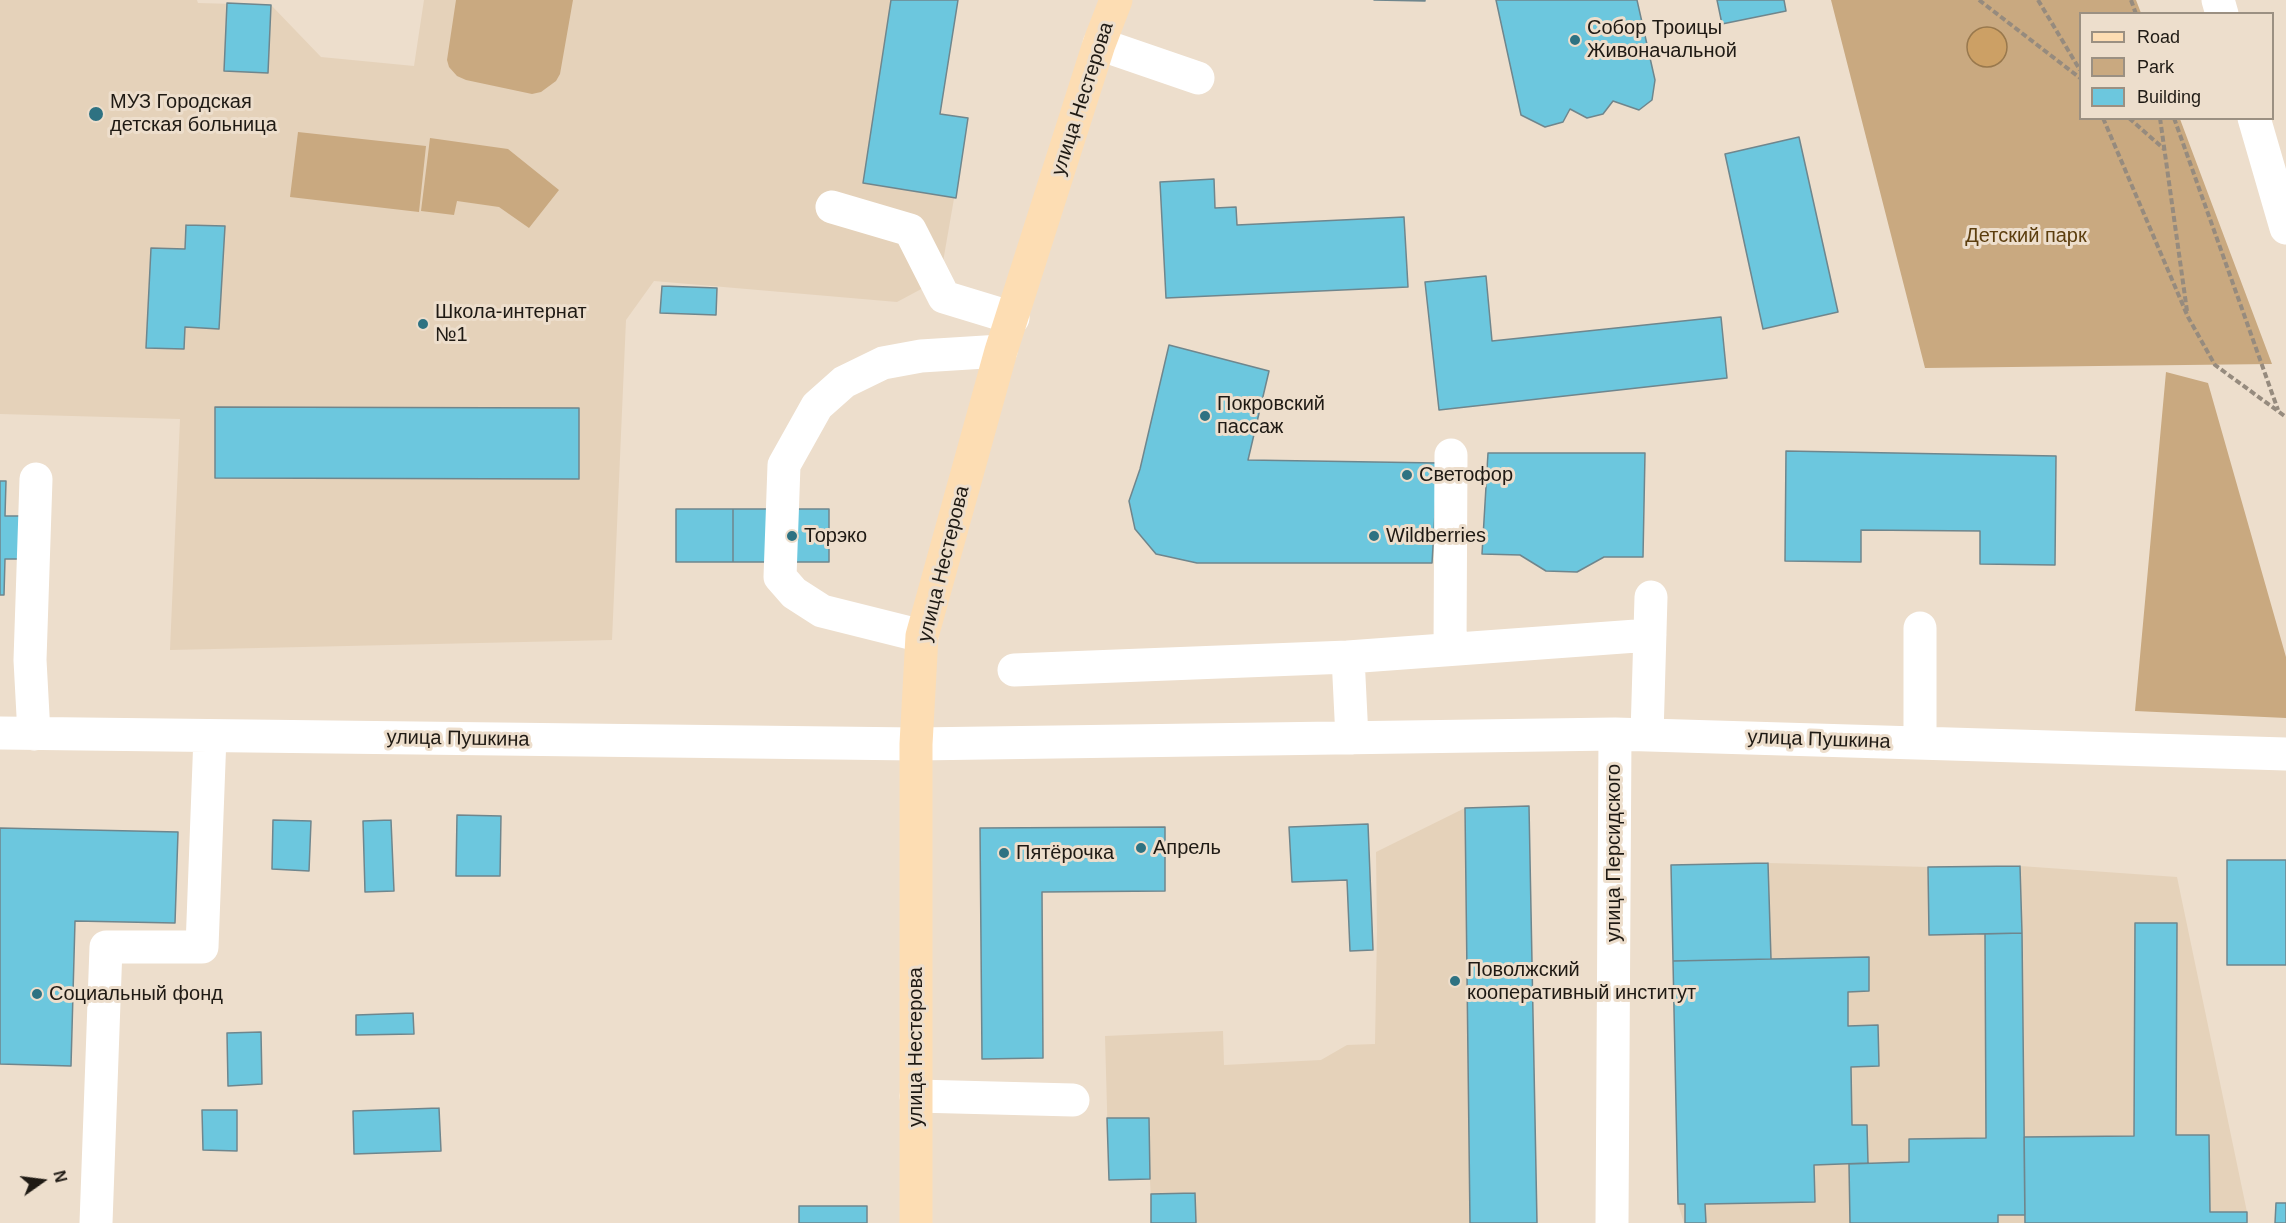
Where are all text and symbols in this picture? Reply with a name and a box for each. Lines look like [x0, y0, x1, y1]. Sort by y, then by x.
legend [2079, 12, 2274, 120]
place label: Собор Троицы Живоначальной [1587, 16, 1737, 63]
street label: улица Нестерова [1047, 19, 1119, 179]
text: Road [2137, 27, 2180, 47]
marker: Собор Троицы Живоначальной [1568, 33, 1582, 47]
text: Park [2137, 57, 2174, 77]
text: Building [2137, 87, 2201, 107]
place label: МУЗ Городская детская больница [110, 90, 277, 137]
marker: МУЗ Городская детская больница [87, 105, 105, 123]
park label: Детский парк [1965, 224, 2087, 248]
place label: Школа-интернат №1 [435, 300, 587, 347]
marker: Школа-интернат №1 [416, 317, 430, 331]
place label: Покровский пассаж [1217, 392, 1325, 439]
marker: Покровский пассаж [1198, 409, 1212, 423]
place label: Светофор [1419, 463, 1513, 487]
marker: Светофор [1400, 468, 1414, 482]
street label: улица Нестерова [913, 484, 975, 644]
place label: Торэко [804, 524, 867, 548]
place label: Wildberries [1386, 524, 1486, 548]
marker: Торэко [785, 529, 799, 543]
marker: Wildberries [1367, 529, 1381, 543]
street label: улица Пушкина [386, 726, 530, 752]
street label: улица Пушкина [1747, 726, 1891, 754]
street label: улица Персидского [1602, 764, 1626, 942]
place label: Апрель [1153, 836, 1221, 860]
place label: Пятёрочка [1016, 841, 1114, 865]
marker: Апрель [1134, 841, 1148, 855]
marker: Пятёрочка [997, 846, 1011, 860]
place label: Поволжский кооперативный институт [1467, 958, 1696, 1005]
street label: улица Нестерова [904, 967, 928, 1127]
marker: Поволжский кооперативный институт [1448, 974, 1462, 988]
place label: Социальный фонд [49, 982, 223, 1006]
marker: Социальный фонд [30, 987, 44, 1001]
north arrow [12, 1151, 72, 1211]
text: N [50, 1169, 70, 1184]

